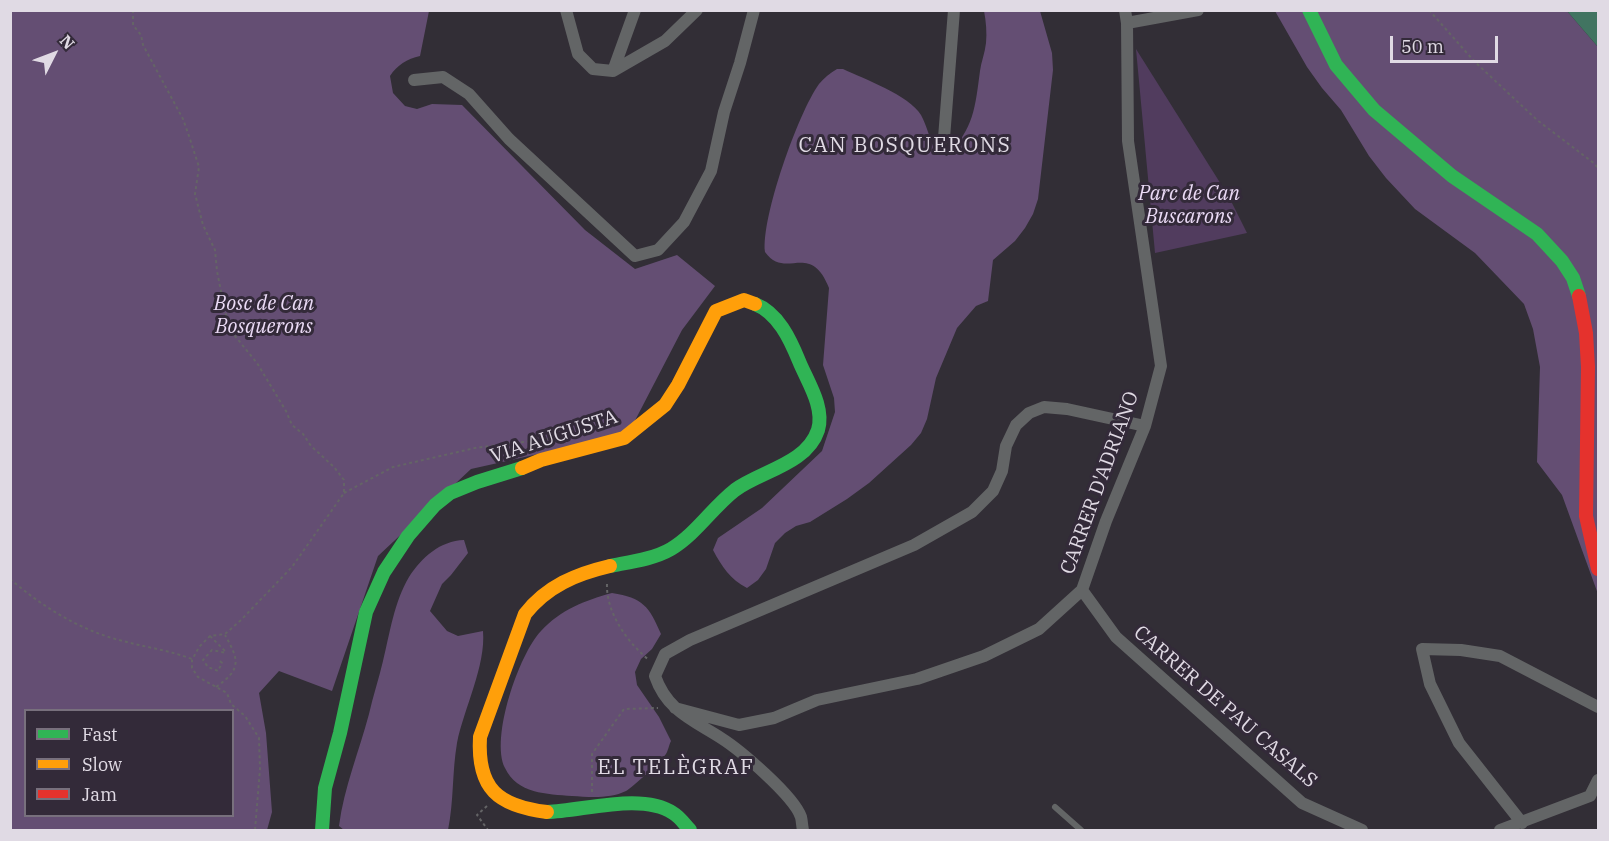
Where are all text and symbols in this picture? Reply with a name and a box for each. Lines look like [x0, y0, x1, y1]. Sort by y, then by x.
north arrow [24, 24, 84, 84]
scale bar [1393, 24, 1501, 62]
text: N [56, 31, 79, 53]
text: 50 m [1401, 35, 1444, 58]
district label: CAN BOSQUERONS [799, 133, 1011, 159]
park label: Parc de Can Buscarons [1138, 182, 1240, 229]
park label: Bosc de Can Bosquerons [214, 292, 314, 339]
street label: CARRER D'ADRIANO [1056, 388, 1144, 578]
street label: VIA AUGUSTA [487, 405, 621, 469]
street label: CARRER DE PAU CASALS [1128, 621, 1322, 793]
legend [24, 709, 234, 817]
text: Fast [82, 723, 117, 746]
text: Slow [82, 753, 122, 776]
district label: EL TELÈGRAF [597, 755, 755, 781]
text: Jam [82, 783, 117, 806]

